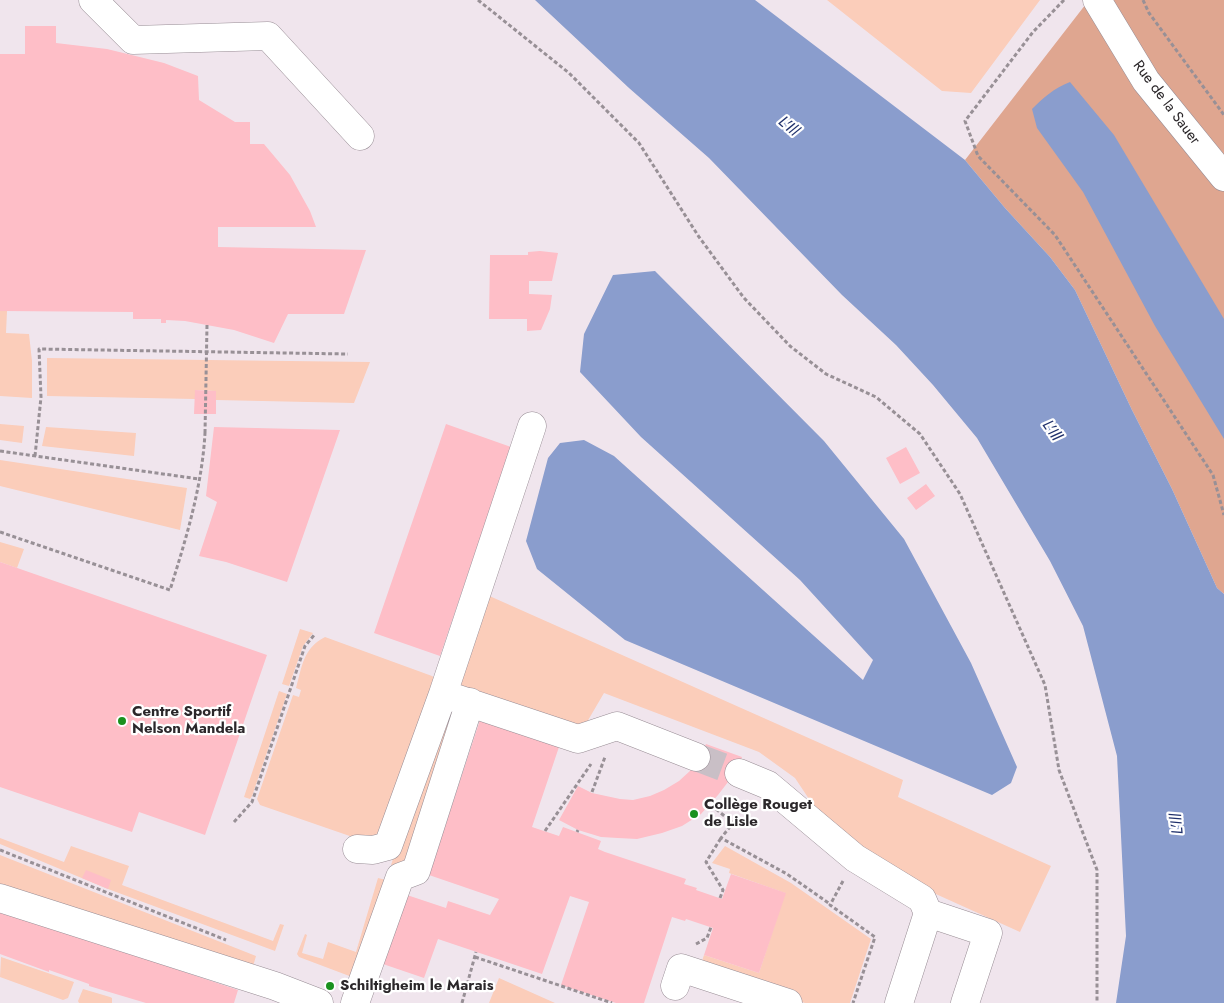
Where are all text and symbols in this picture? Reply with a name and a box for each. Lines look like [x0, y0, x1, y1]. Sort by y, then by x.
street label: Rue de la Sauer [1129, 57, 1203, 149]
water label: L'Ill [774, 113, 802, 141]
water label: L'Ill [1037, 417, 1065, 445]
place label: Centre Sportif Nelson Mandela [132, 703, 245, 738]
marker: Centre Sportif Nelson Mandela [116, 715, 128, 727]
place label: Collège Rouget de Lisle [704, 796, 812, 831]
marker: Collège Rouget de Lisle [688, 808, 700, 820]
water label: L'Ill [1168, 813, 1188, 835]
place label: Schiltigheim le Marais [340, 977, 493, 995]
marker: Schiltigheim le Marais [324, 980, 336, 992]

